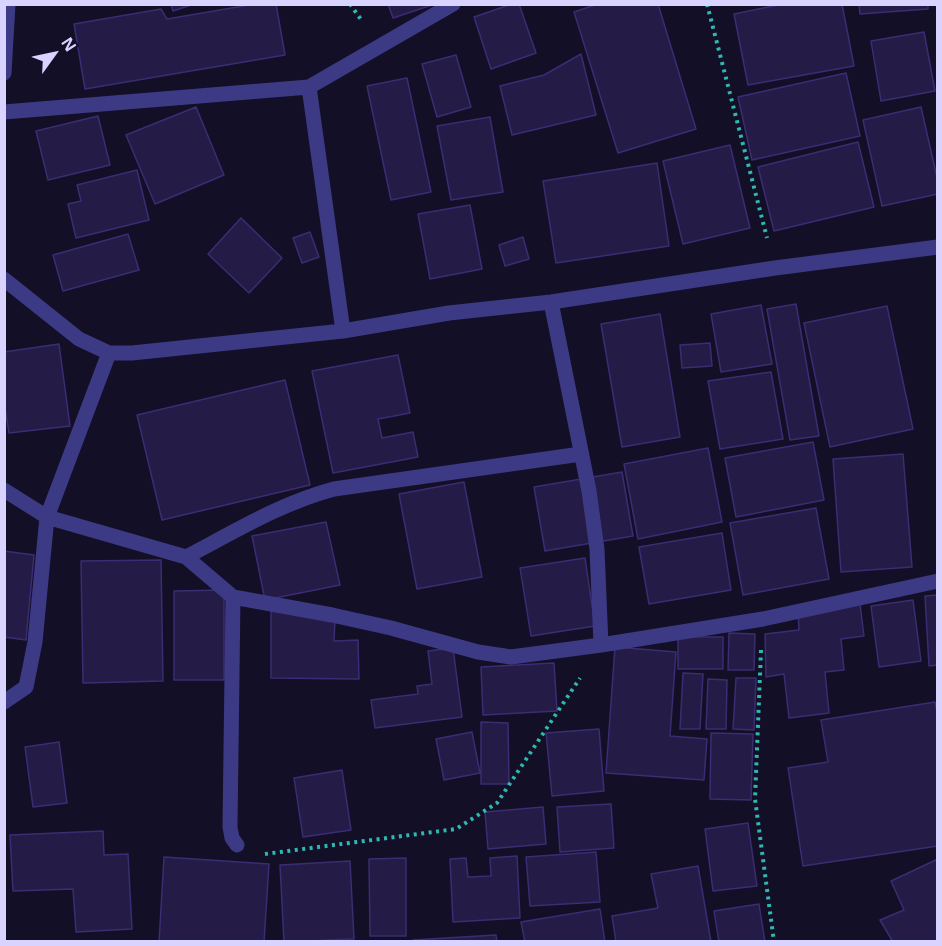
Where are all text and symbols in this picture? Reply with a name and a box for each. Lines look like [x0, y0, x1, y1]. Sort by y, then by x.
north arrow [24, 24, 84, 84]
text: N [56, 33, 82, 56]

